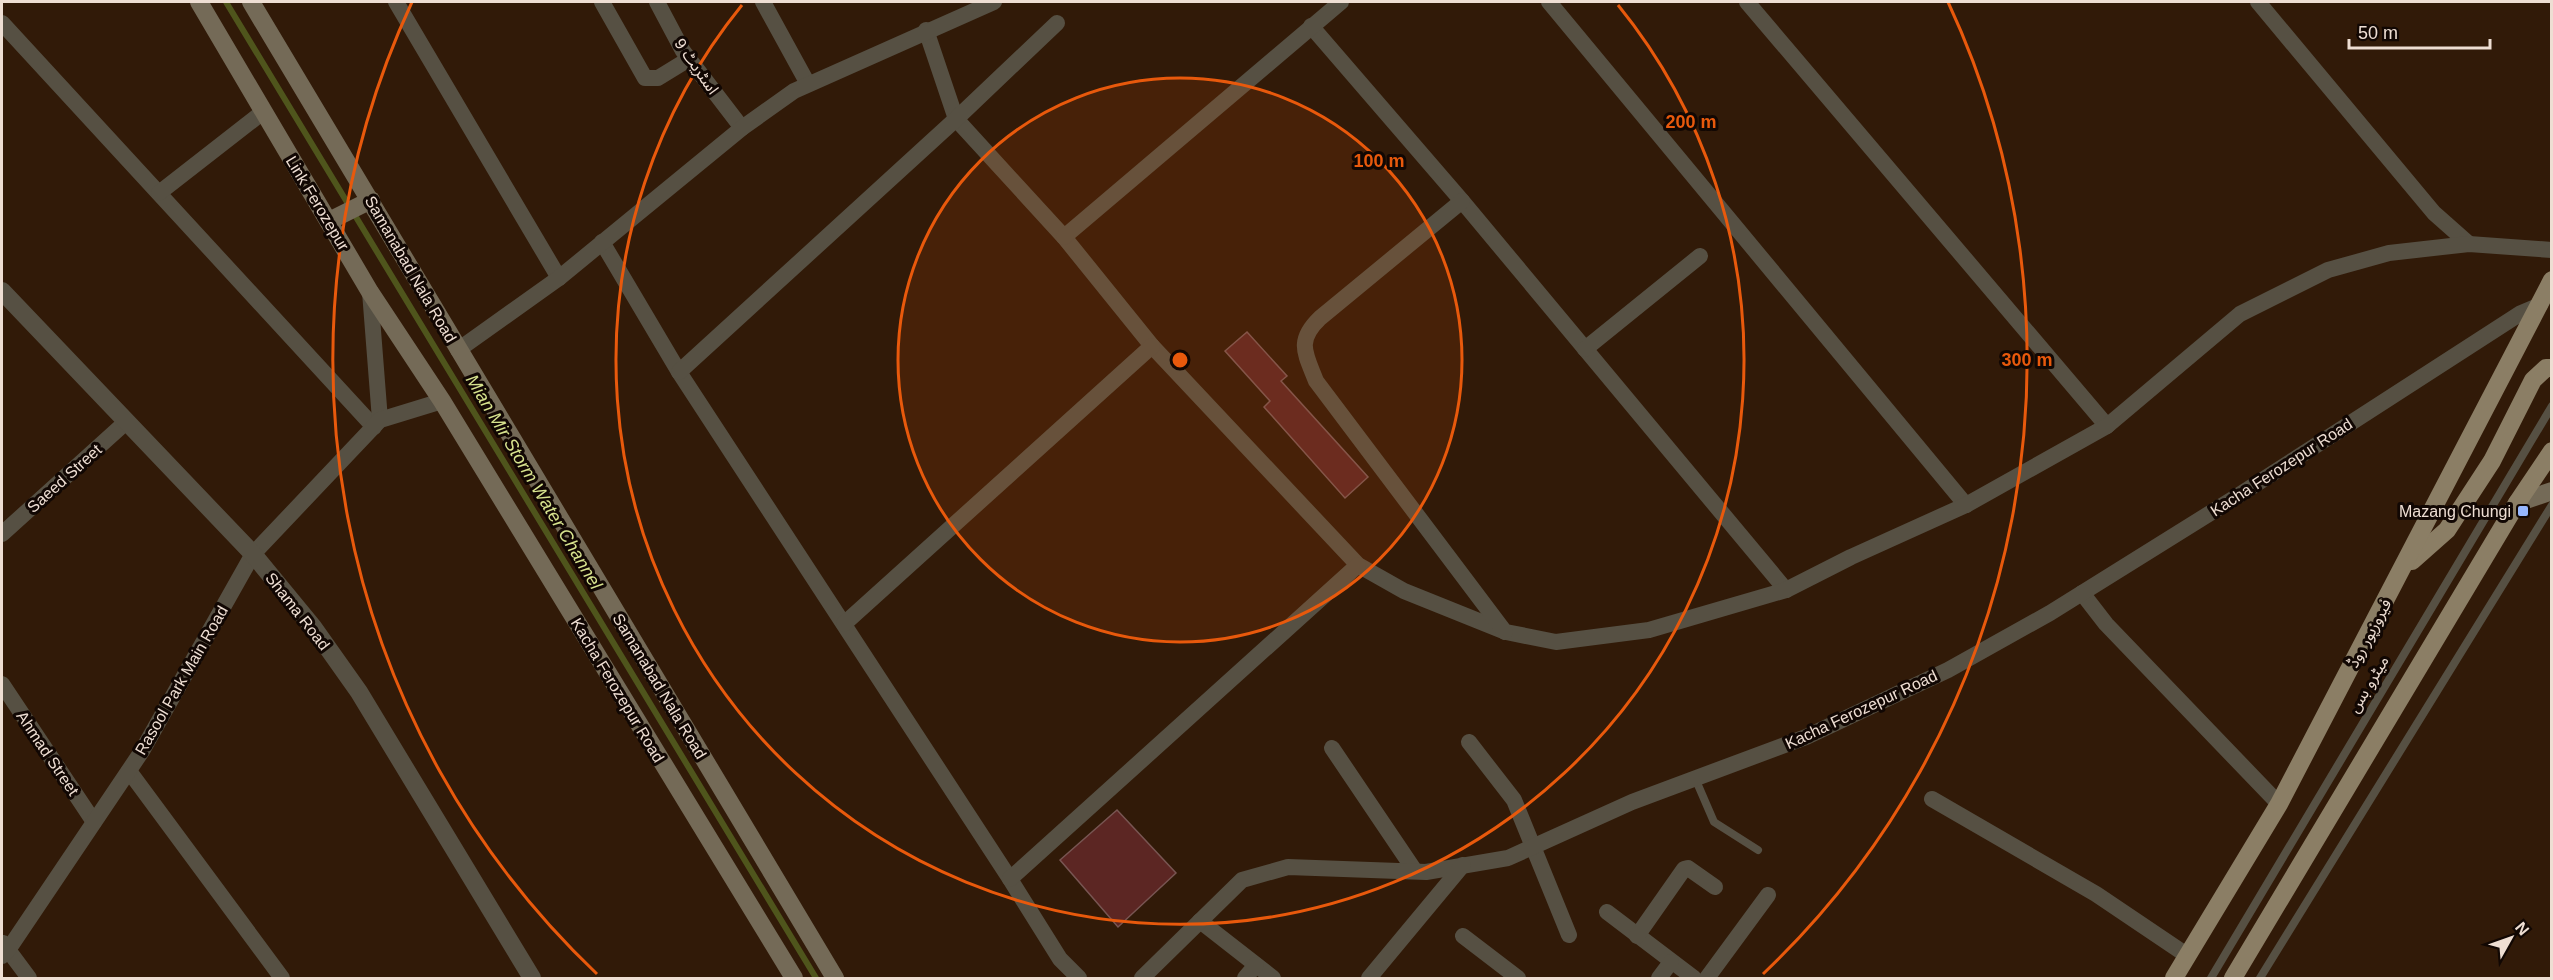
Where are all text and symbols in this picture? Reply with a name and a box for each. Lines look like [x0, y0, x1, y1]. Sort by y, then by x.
scale bar [2349, 12, 2490, 50]
text: 50 m [2358, 23, 2398, 43]
street label: اسٹریٹ 9 [671, 35, 722, 98]
text: 200 m [1665, 112, 1717, 132]
text: 100 m [1353, 151, 1405, 171]
street label: Link Ferozepur [283, 153, 353, 254]
street label: Samanabad Nala Road [362, 193, 460, 346]
centre of rings [1170, 350, 1190, 370]
text: 300 m [2001, 350, 2053, 370]
water label: Mian Mir Storm Water Channel [462, 371, 607, 594]
street label: Kacha Ferozepur Road [2207, 415, 2355, 520]
street label: Saeed Street [24, 440, 105, 516]
place label: Mazang Chungi [2399, 503, 2511, 520]
marker: Mazang Chungi [2516, 504, 2530, 518]
street label: Shama Road [262, 569, 333, 653]
street label: فیروزپور روڈ [2344, 596, 2397, 671]
street label: Rasool Park Main Road [132, 603, 231, 758]
street label: Samanabad Nala Road [609, 611, 710, 762]
street label: Kacha Ferozepur Road [568, 615, 667, 766]
street label: میٹرو بس [2345, 653, 2393, 716]
street label: Kacha Ferozepur Road [1783, 667, 1940, 752]
street label: Ahmad Street [13, 708, 82, 799]
north arrow [2481, 908, 2541, 968]
text: N [2512, 919, 2532, 939]

